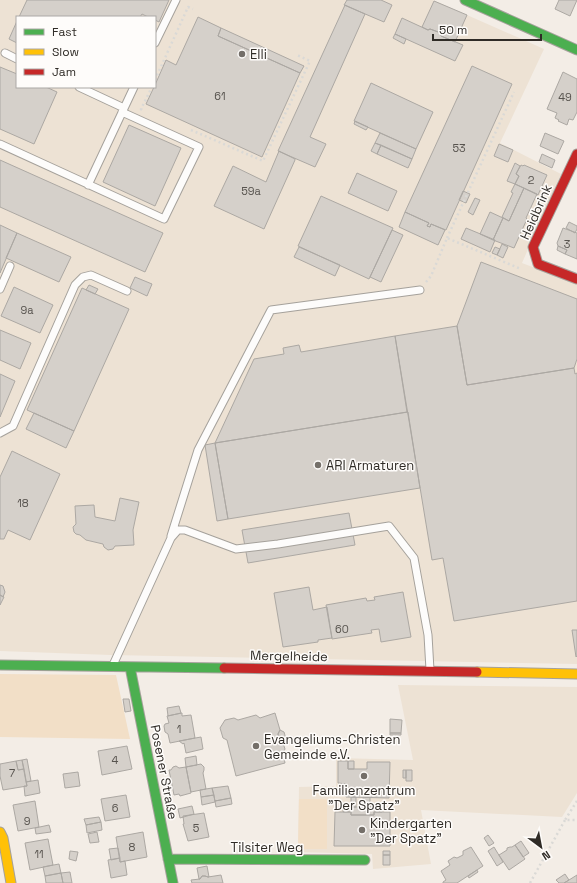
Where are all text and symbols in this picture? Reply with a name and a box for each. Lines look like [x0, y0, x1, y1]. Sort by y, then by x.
legend [16, 16, 156, 88]
scale bar [433, 16, 541, 42]
text: 50 m [439, 22, 467, 38]
text: Fast [52, 24, 77, 40]
text: Slow [52, 44, 79, 60]
place label: Elli [250, 46, 267, 63]
marker: Elli [237, 49, 247, 59]
text: Jam [52, 64, 76, 80]
house number: 61 [214, 89, 226, 103]
house number: 49 [558, 90, 572, 104]
house number: 53 [452, 141, 466, 155]
house number: 2 [528, 173, 535, 187]
street label: Heidbrink [516, 181, 556, 242]
house number: 59a [241, 184, 261, 198]
house number: 3 [564, 237, 571, 251]
house number: 9a [20, 303, 34, 317]
place label: ARI Armaturen [326, 457, 414, 474]
marker: ARI Armaturen [313, 460, 323, 470]
house number: 18 [17, 496, 29, 510]
house number: 60 [335, 622, 349, 636]
street label: Mergelheide [250, 647, 328, 665]
house number: 1 [177, 722, 181, 736]
street label: Posener Straße [146, 723, 182, 821]
place label: Evangeliums-Christen Gemeinde e.V. [264, 731, 400, 763]
marker: Evangeliums-Christen Gemeinde e.V. [251, 741, 261, 751]
house number: 4 [112, 753, 119, 767]
house number: 7 [9, 766, 15, 780]
marker: Familienzentrum "Der Spatz" [359, 771, 369, 781]
place label: Familienzentrum "Der Spatz" [313, 782, 415, 814]
house number: 6 [112, 801, 119, 815]
house number: 9 [24, 814, 31, 828]
place label: Kindergarten "Der Spatz" [370, 815, 452, 847]
house number: 5 [193, 821, 200, 835]
marker: Kindergarten "Der Spatz" [357, 825, 367, 835]
north arrow [521, 827, 561, 867]
street label: Tilsiter Weg [231, 839, 303, 856]
house number: 8 [129, 840, 136, 854]
house number: 11 [34, 847, 44, 861]
text: N [539, 848, 553, 863]

